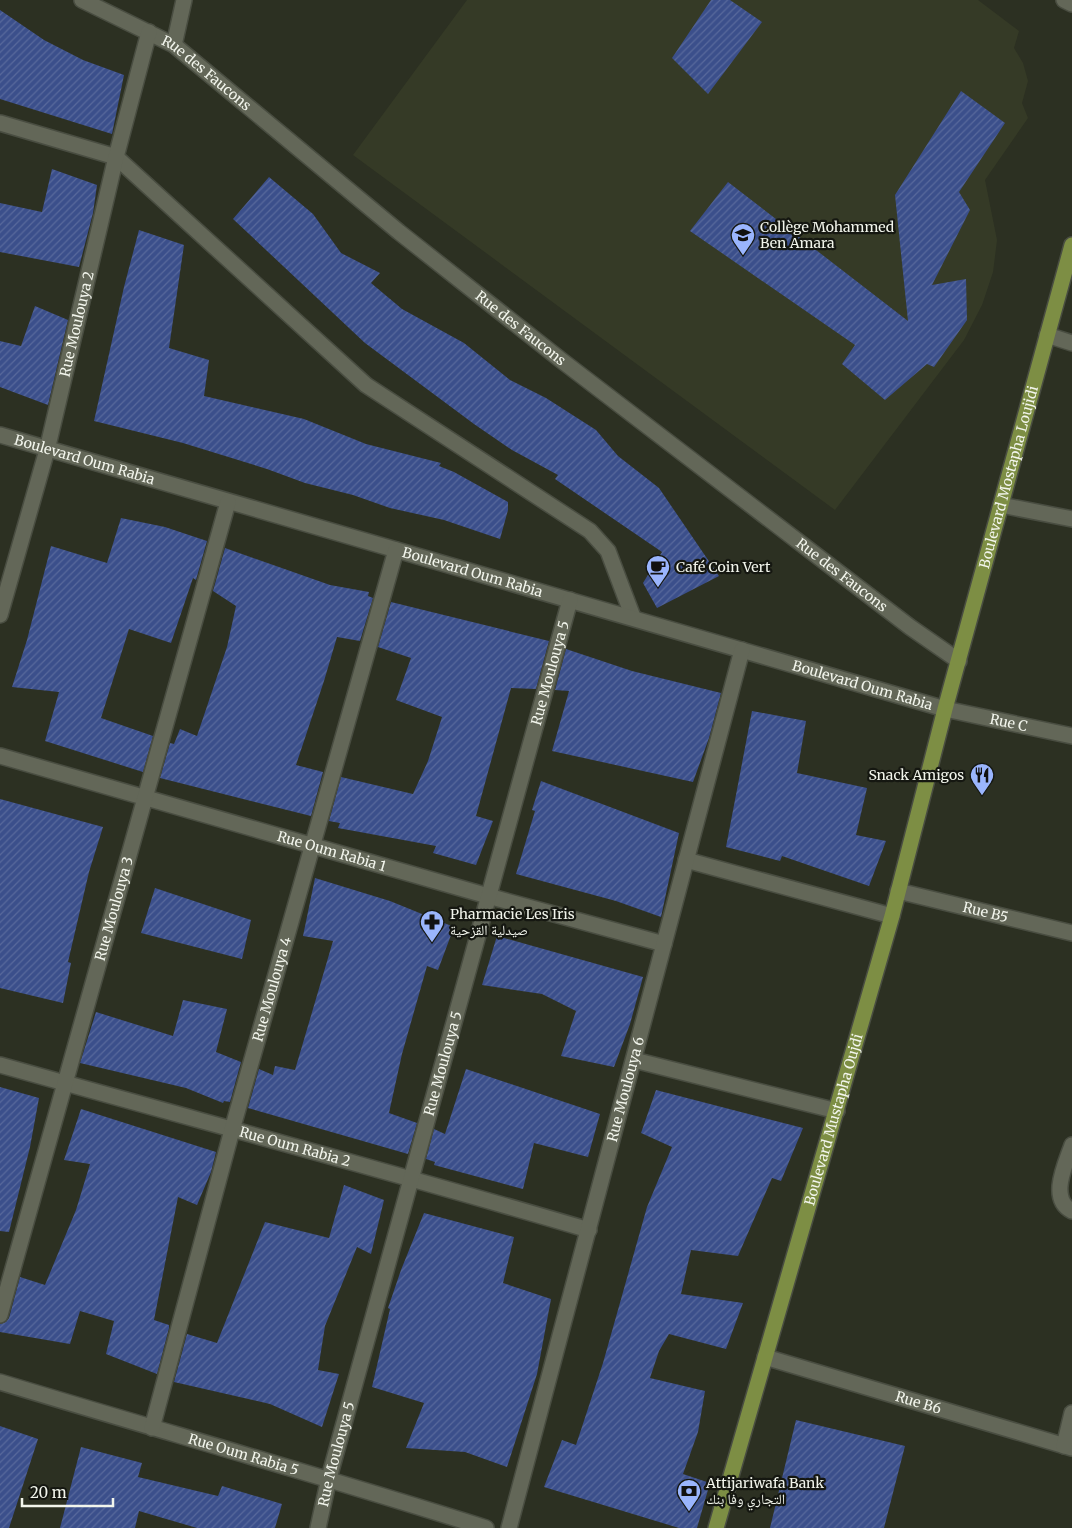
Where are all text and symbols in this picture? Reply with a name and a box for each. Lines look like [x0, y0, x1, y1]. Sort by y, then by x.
street label: Rue des Faucons [159, 31, 255, 115]
place label: Collège Mohammed Ben Amara [760, 218, 895, 252]
school or university icon: Collège Mohammed Ben Amara [730, 222, 756, 256]
street label: Rue Moulouya 2 [56, 269, 98, 379]
street label: Rue des Faucons [472, 287, 570, 370]
street label: Boulevard Mostapha Loujidi [975, 383, 1042, 570]
street label: Boulevard Oum Rabia [12, 431, 157, 489]
street label: Rue des Faucons [792, 534, 891, 616]
street label: Boulevard Oum Rabia [400, 543, 545, 601]
cafe icon: Café Coin Vert [645, 554, 671, 588]
place label: Café Coin Vert [676, 558, 771, 576]
street label: Rue Moulouya 5 [527, 619, 573, 727]
street label: Boulevard Oum Rabia [790, 656, 935, 714]
street label: Rue C [988, 710, 1029, 735]
restaurant icon: Snack Amigos [969, 762, 995, 796]
place label: Snack Amigos [868, 766, 964, 784]
street label: Rue Oum Rabia 1 [275, 827, 388, 875]
street label: Rue Moulouya 3 [91, 854, 137, 963]
street label: Rue B5 [961, 898, 1010, 926]
place label: Pharmacie Les Iris صيدلية القزحية [450, 905, 575, 939]
pharmacy icon: Pharmacie Les Iris صيدلية القزحية [419, 909, 445, 943]
street label: Rue Moulouya 4 [248, 934, 295, 1044]
street label: Rue Moulouya 5 [420, 1009, 466, 1118]
street label: Boulevard Mustapha Oujdi [800, 1031, 867, 1208]
street label: Rue Moulouya 6 [603, 1035, 648, 1144]
street label: Rue Oum Rabia 2 [237, 1123, 353, 1170]
street label: Rue B6 [893, 1387, 943, 1418]
street label: Rue Moulouya 5 [314, 1400, 359, 1508]
street label: Rue Oum Rabia 5 [186, 1429, 301, 1479]
place label: Attijariwafa Bank التجاري وفا بنك [705, 1474, 824, 1511]
scale bar [22, 1476, 114, 1508]
bank icon: Attijariwafa Bank التجاري وفا بنك [676, 1478, 702, 1512]
text: 20 m [30, 1483, 67, 1502]

